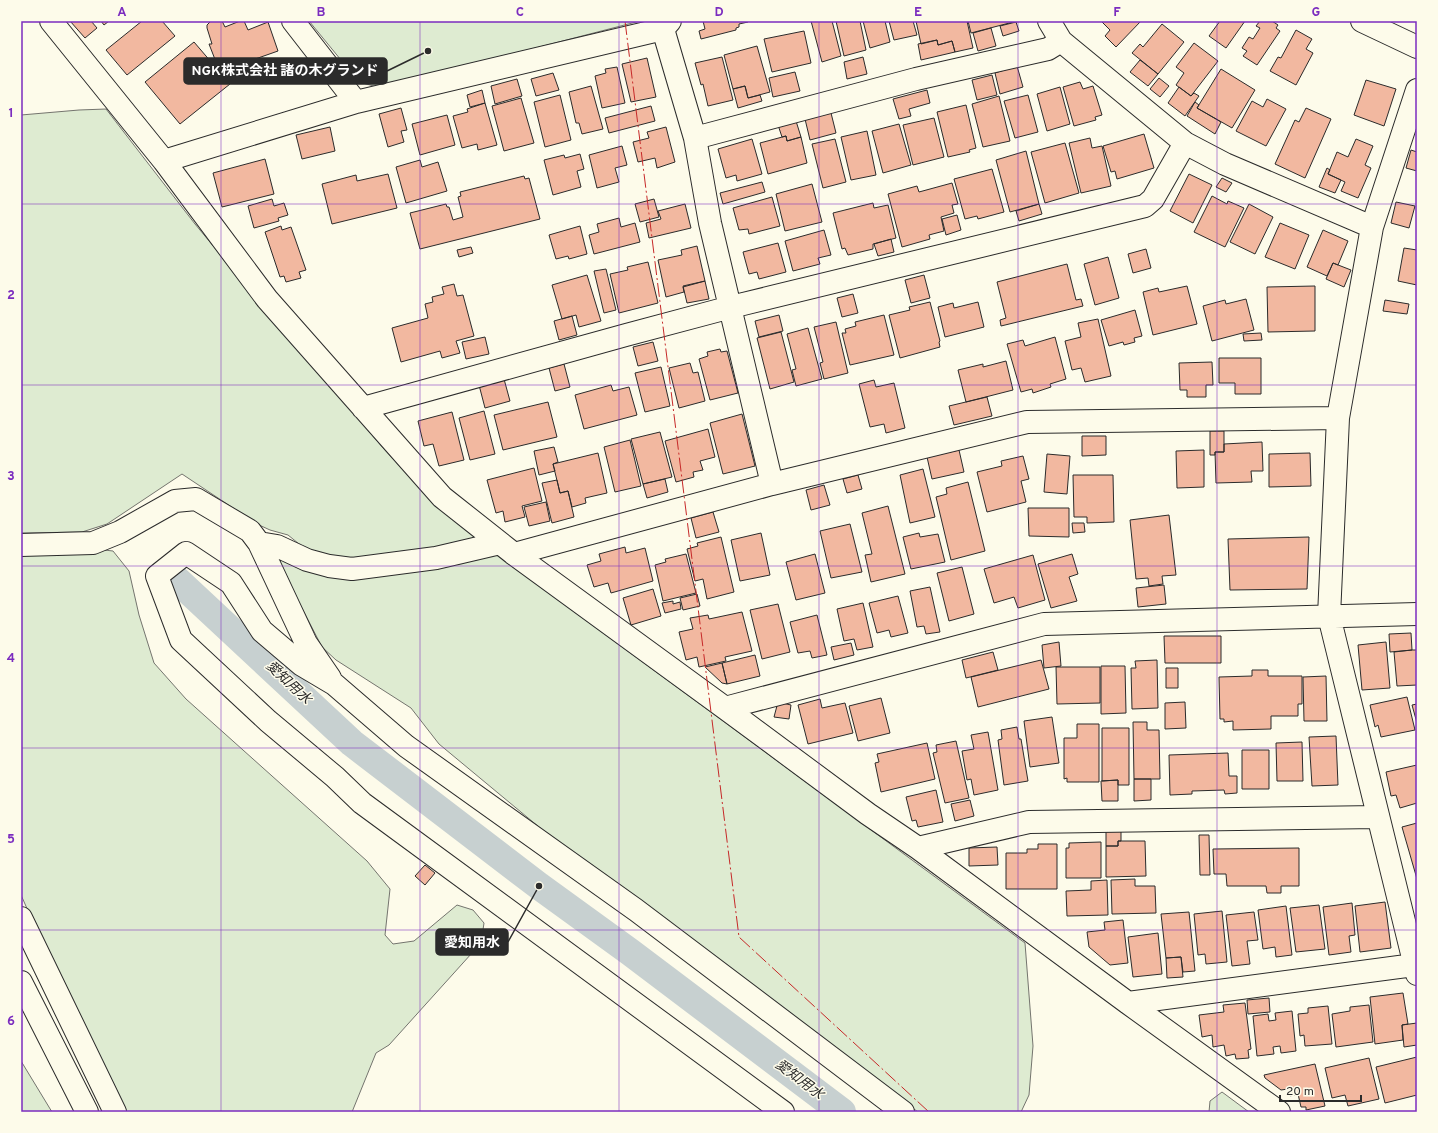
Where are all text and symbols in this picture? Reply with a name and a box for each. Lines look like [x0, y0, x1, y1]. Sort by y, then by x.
text: A [117, 5, 127, 21]
text: B [317, 5, 326, 21]
text: C [516, 5, 524, 21]
text: D [714, 5, 724, 21]
text: E [914, 5, 922, 21]
text: F [1113, 5, 1121, 21]
text: G [1312, 5, 1321, 21]
callout: NGK株式会社 諸の木グランド [184, 58, 387, 84]
text: NGK株式会社 諸の木グランド [191, 62, 379, 80]
text: 1 [8, 106, 14, 122]
text: 2 [7, 288, 15, 304]
text: 3 [7, 469, 15, 485]
text: 4 [7, 651, 15, 667]
water label: 愛知用水 [262, 658, 316, 710]
text: 5 [7, 832, 15, 848]
callout: 愛知用水 [436, 929, 508, 955]
text: 愛知用水 [444, 935, 500, 952]
text: 6 [7, 1014, 15, 1030]
water label: 愛知用水 [772, 1056, 828, 1105]
scale bar [1280, 1077, 1361, 1103]
text: 20 m [1286, 1084, 1314, 1100]

